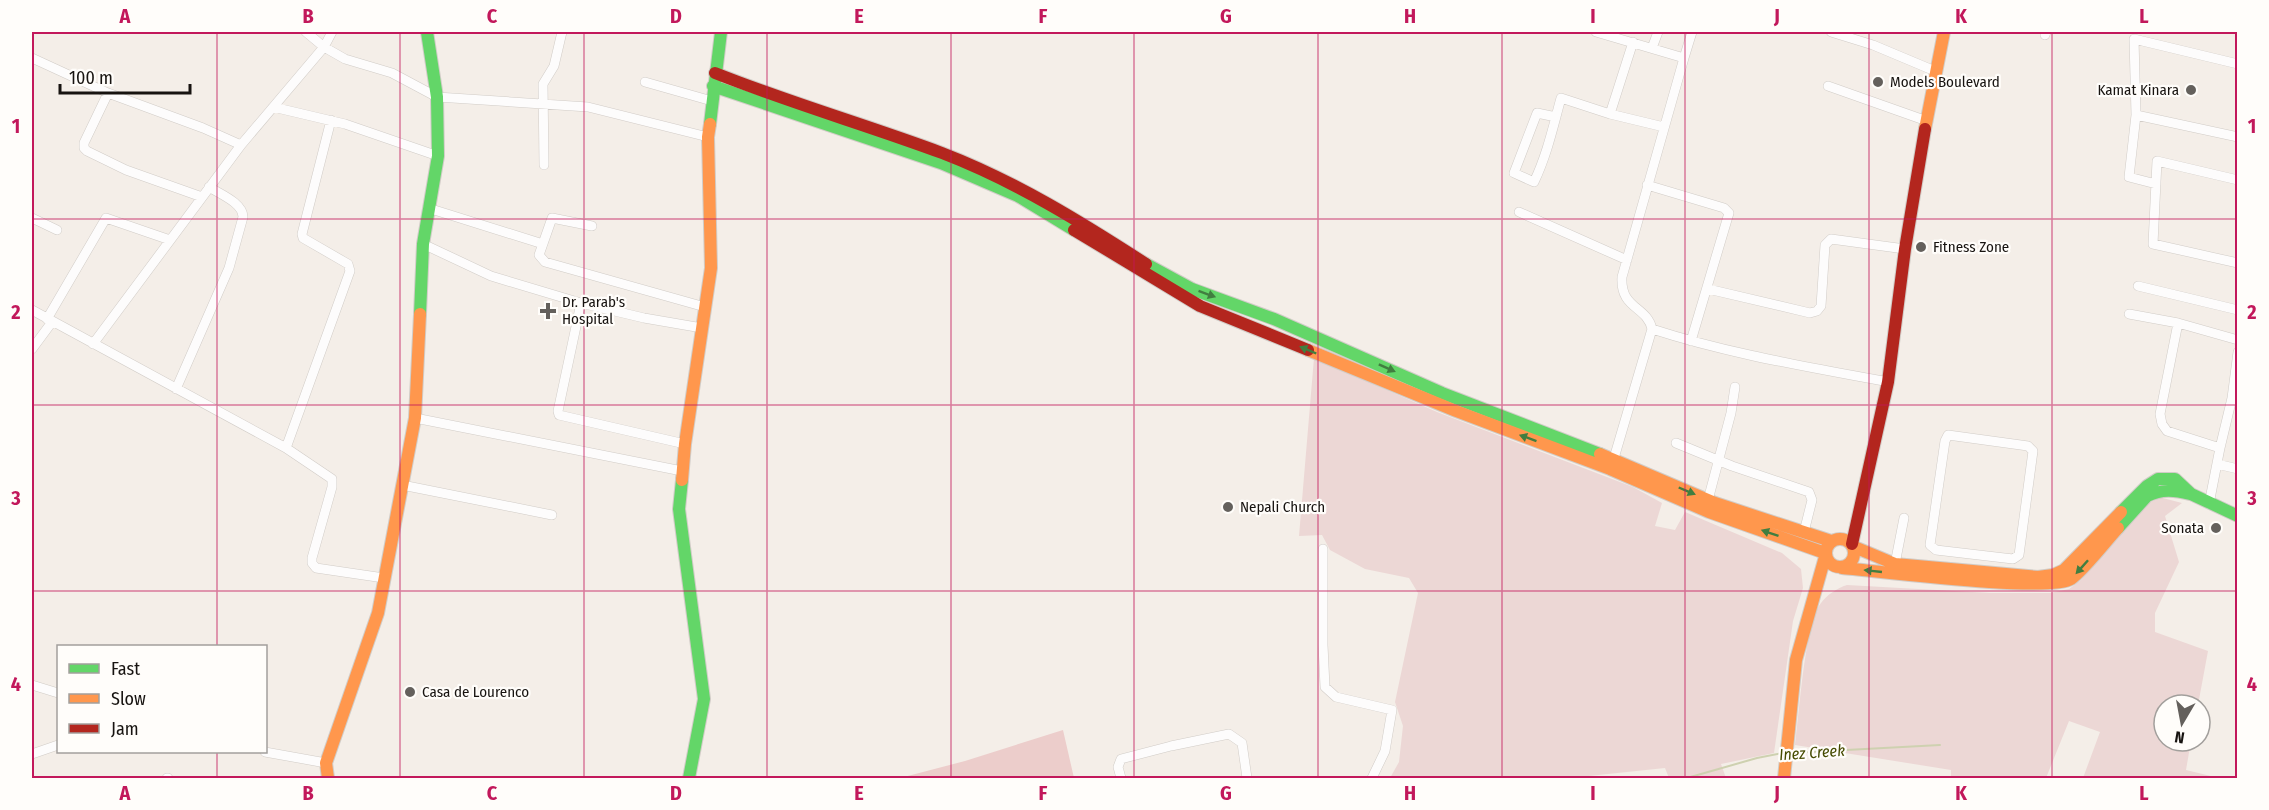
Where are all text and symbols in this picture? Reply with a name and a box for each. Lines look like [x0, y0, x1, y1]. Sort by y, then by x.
text: A [119, 4, 132, 28]
text: B [302, 4, 314, 28]
text: C [487, 4, 498, 28]
text: D [670, 4, 682, 28]
text: E [854, 4, 864, 28]
text: F [1039, 4, 1048, 28]
text: G [1220, 4, 1232, 28]
text: H [1404, 4, 1416, 28]
text: I [1590, 4, 1596, 28]
text: J [1773, 4, 1780, 28]
text: K [1955, 4, 1967, 28]
text: L [2139, 4, 2149, 28]
scale bar [60, 57, 190, 95]
text: 100 m [69, 67, 113, 89]
place label: Models Boulevard [1890, 73, 2000, 91]
marker: Models Boulevard [1871, 75, 1885, 89]
place label: Kamat Kinara [2097, 81, 2179, 99]
marker: Kamat Kinara [2184, 83, 2198, 97]
text: 1 [12, 114, 20, 138]
text: 1 [2248, 114, 2256, 138]
place label: Fitness Zone [1933, 238, 2009, 256]
marker: Fitness Zone [1914, 240, 1928, 254]
one-way arrow [1198, 290, 1216, 299]
place label: Dr. Parab's Hospital [562, 293, 625, 328]
text: 2 [10, 300, 21, 324]
text: 2 [2246, 300, 2257, 324]
marker: Dr. Parab's Hospital [539, 302, 557, 320]
one-way arrow [1299, 345, 1317, 355]
one-way arrow [1378, 364, 1396, 374]
one-way arrow [1519, 433, 1537, 442]
text: 3 [10, 486, 21, 510]
text: 3 [2246, 486, 2257, 510]
one-way arrow [1678, 487, 1696, 496]
place label: Nepali Church [1240, 498, 1325, 516]
marker: Nepali Church [1221, 500, 1235, 514]
place label: Sonata [2161, 519, 2204, 537]
marker: Sonata [2209, 521, 2223, 535]
one-way arrow [1761, 528, 1779, 537]
one-way arrow [2076, 559, 2089, 574]
one-way arrow [1864, 566, 1883, 576]
legend [57, 645, 267, 753]
text: Fast [111, 658, 140, 680]
text: 4 [11, 672, 21, 696]
text: 4 [2247, 672, 2257, 696]
place label: Casa de Lourenco [422, 683, 529, 701]
marker: Casa de Lourenco [403, 685, 417, 699]
text: Slow [111, 688, 146, 710]
north arrow [2152, 693, 2212, 753]
text: Jam [111, 718, 139, 740]
text: N [2173, 727, 2186, 747]
water label: Inez Creek [1778, 741, 1846, 764]
text: A [119, 781, 132, 805]
text: B [302, 781, 314, 805]
text: C [487, 781, 498, 805]
text: D [670, 781, 682, 805]
text: E [854, 781, 864, 805]
text: F [1039, 781, 1048, 805]
text: G [1220, 781, 1232, 805]
text: H [1404, 781, 1416, 805]
text: I [1590, 781, 1596, 805]
text: J [1773, 781, 1780, 805]
text: K [1955, 781, 1967, 805]
text: L [2139, 781, 2149, 805]

